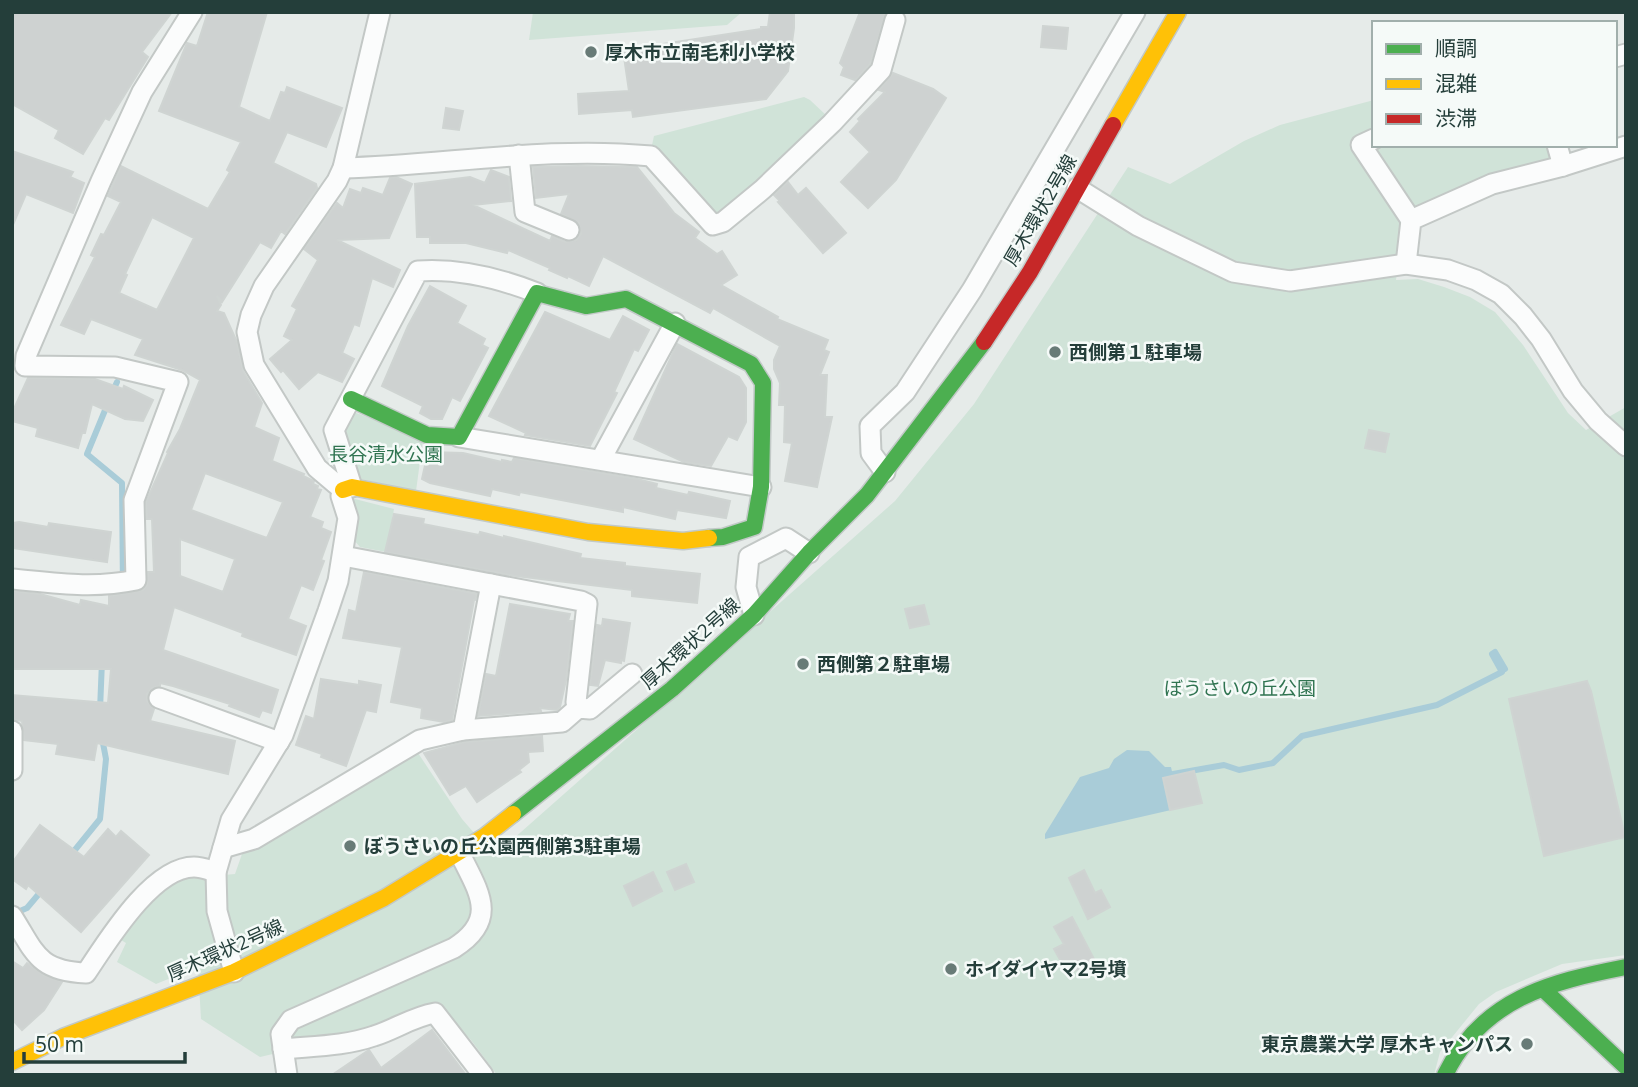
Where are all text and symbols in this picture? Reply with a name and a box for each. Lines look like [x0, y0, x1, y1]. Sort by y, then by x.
legend [1372, 21, 1617, 147]
text: 順調 [1435, 34, 1477, 62]
place label: 厚木市立南毛利小学校 [605, 39, 795, 65]
marker: 厚木市立南毛利小学校 [583, 44, 599, 60]
text: 混雑 [1435, 69, 1477, 97]
text: 渋滞 [1435, 104, 1477, 132]
street label: 厚木環状2号線 [998, 149, 1082, 271]
place label: 西側第１駐車場 [1069, 339, 1202, 365]
marker: 西側第１駐車場 [1047, 344, 1063, 360]
park label: 長谷清水公園 [329, 441, 443, 467]
street label: 厚木環状2号線 [635, 592, 745, 694]
place label: 西側第２駐車場 [817, 651, 950, 677]
marker: 西側第２駐車場 [795, 656, 811, 672]
park label: ぼうさいの丘公園 [1164, 675, 1316, 701]
place label: ぼうさいの丘公園西側第3駐車場 [364, 833, 641, 859]
marker: ぼうさいの丘公園西側第3駐車場 [342, 838, 358, 854]
street label: 厚木環状2号線 [163, 913, 287, 987]
place label: ホイダイヤマ2号墳 [965, 956, 1127, 982]
marker: ホイダイヤマ2号墳 [943, 961, 959, 977]
scale bar [24, 1020, 186, 1064]
text: 50 m [35, 1030, 84, 1058]
place label: 東京農業大学 厚木キャンパス [1261, 1031, 1513, 1057]
marker: 東京農業大学 厚木キャンパス [1519, 1036, 1535, 1052]

